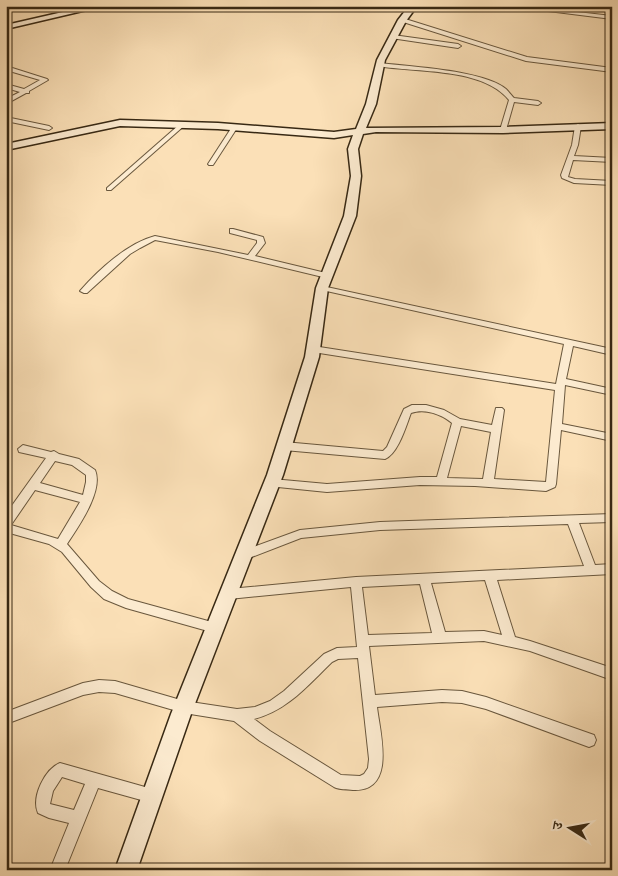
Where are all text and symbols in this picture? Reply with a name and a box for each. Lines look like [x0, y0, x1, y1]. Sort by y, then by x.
north arrow [546, 804, 596, 854]
text: उ [548, 819, 568, 832]

